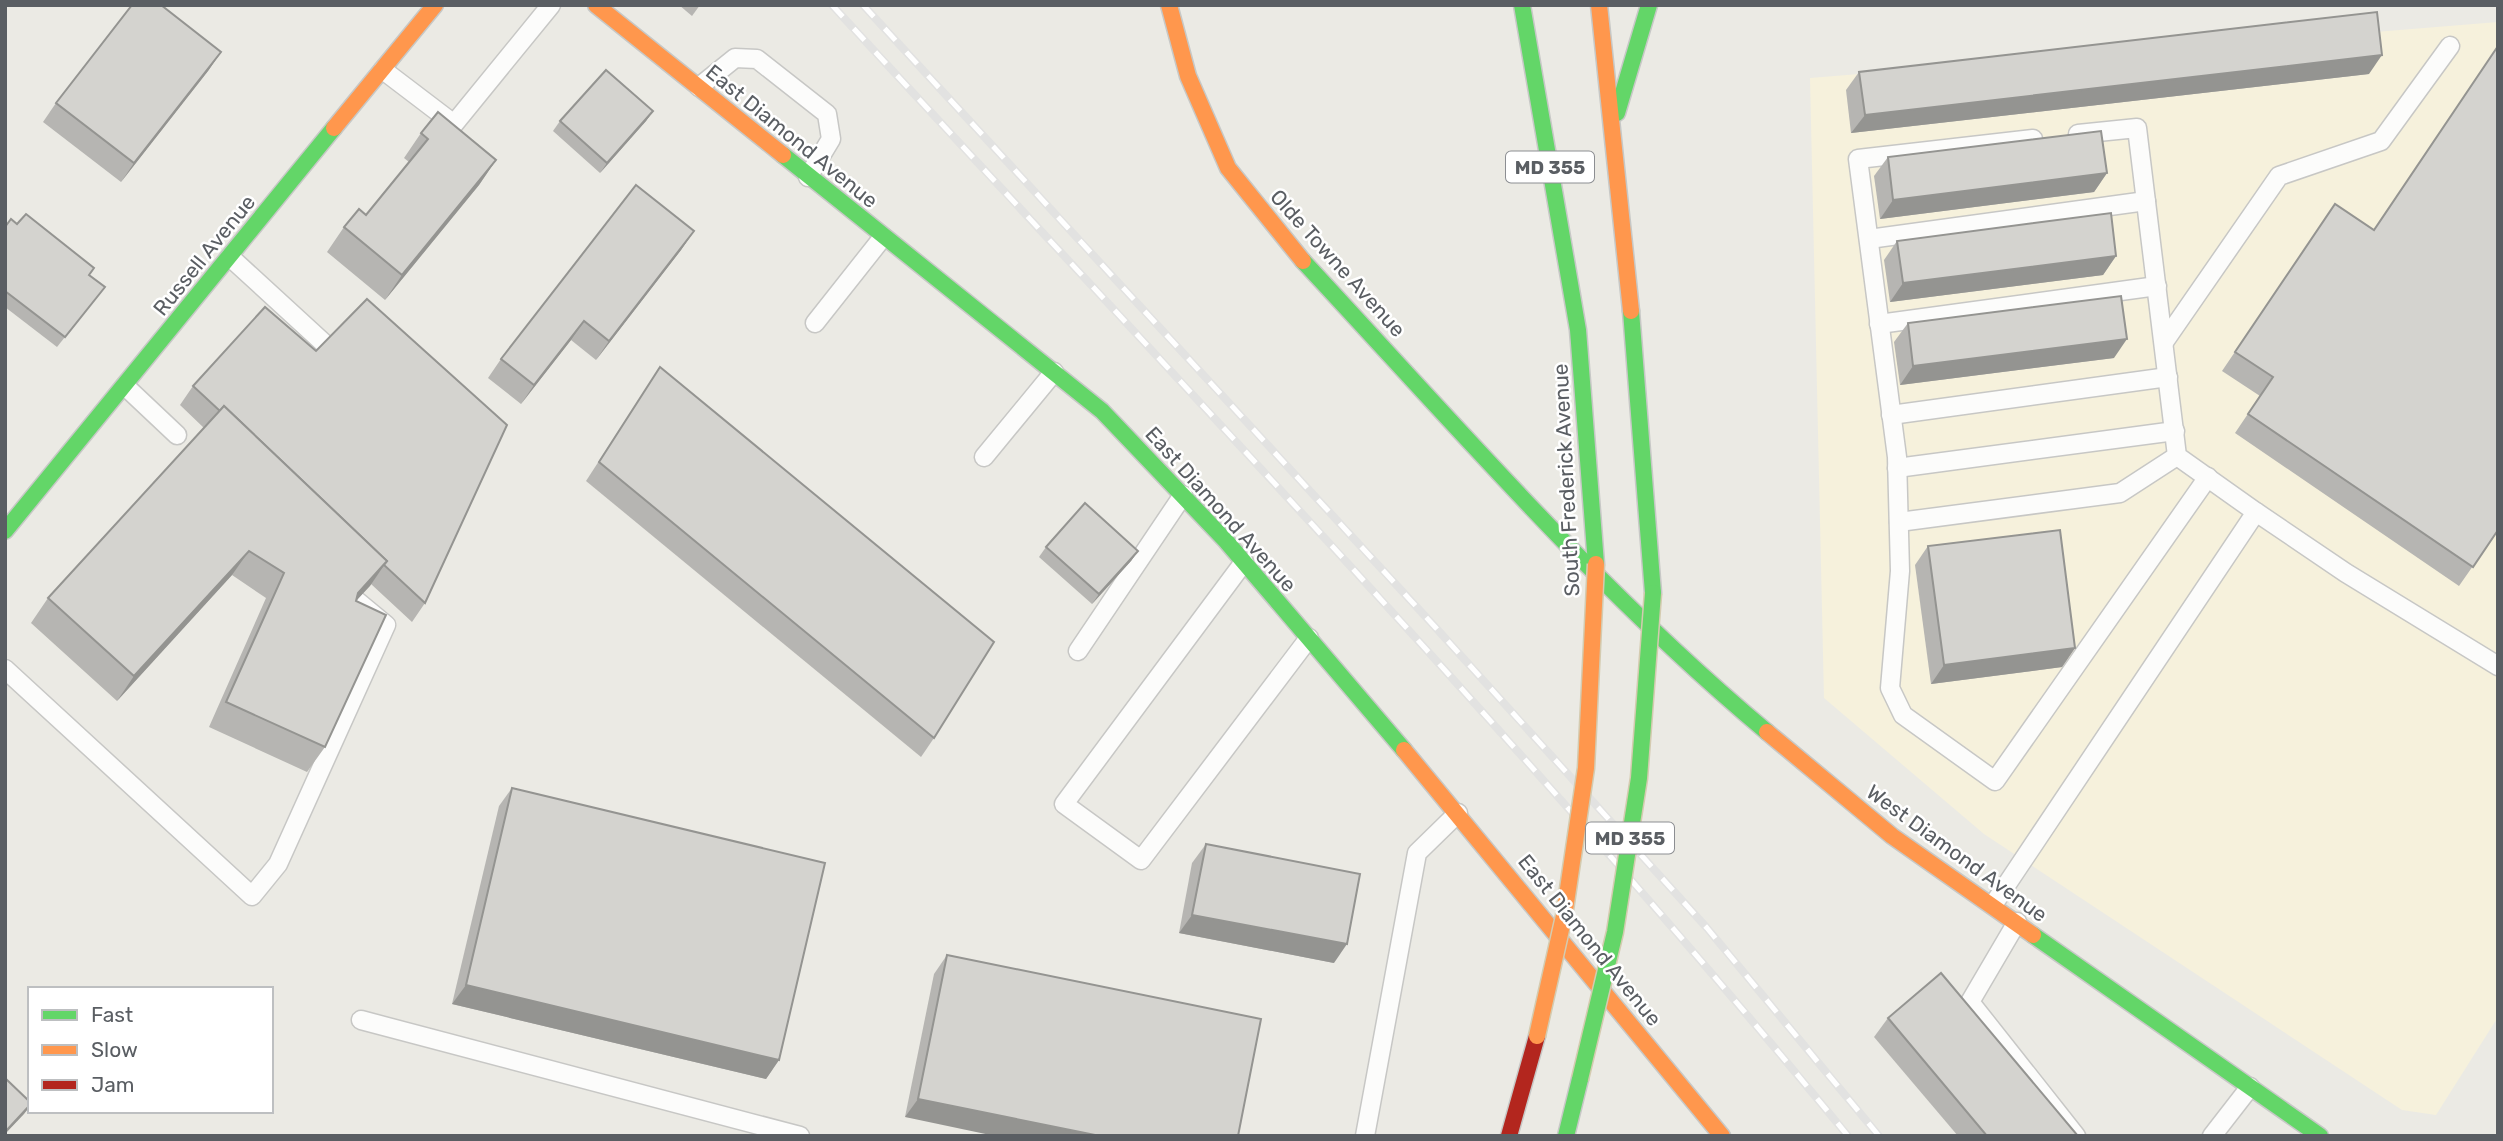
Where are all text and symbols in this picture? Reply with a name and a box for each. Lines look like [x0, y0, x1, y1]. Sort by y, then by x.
street label: East Diamond Avenue [701, 59, 883, 213]
road number: MD 355 [1506, 152, 1594, 182]
street label: Olde Towne Avenue [1265, 184, 1411, 342]
street label: Russell Avenue [148, 190, 260, 320]
street label: South Frederick Avenue [1547, 363, 1585, 597]
street label: East Diamond Avenue [1140, 421, 1302, 597]
street label: West Diamond Avenue [1862, 779, 2052, 927]
road number: MD 355 [1586, 822, 1674, 853]
street label: East Diamond Avenue [1513, 849, 1667, 1031]
legend [28, 987, 273, 1113]
text: Fast [91, 1002, 133, 1027]
text: Slow [91, 1037, 138, 1062]
text: Jam [91, 1072, 135, 1097]

